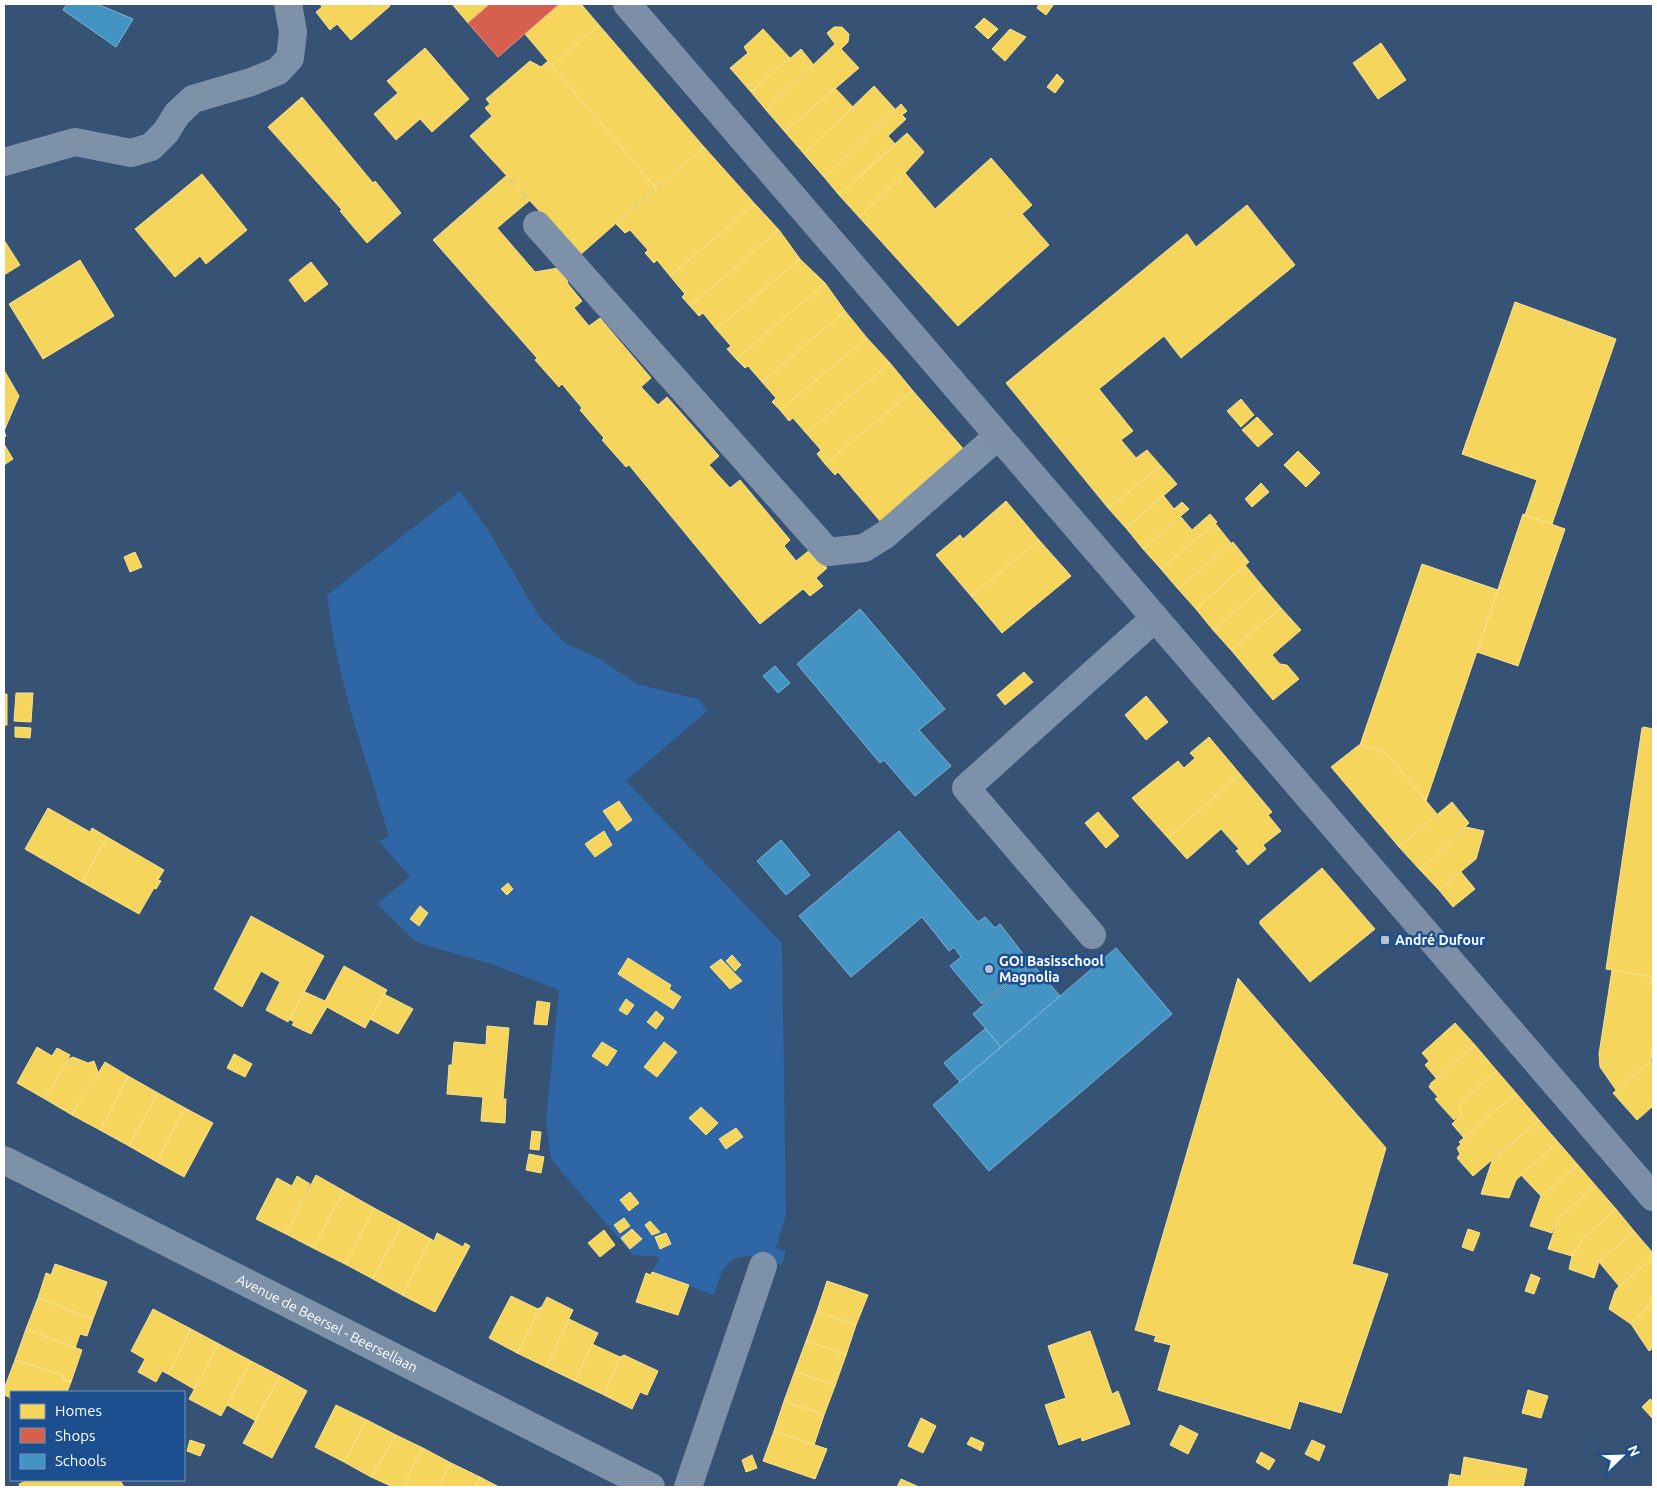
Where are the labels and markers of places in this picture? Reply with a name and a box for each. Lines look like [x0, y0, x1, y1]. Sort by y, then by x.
place label: André Dufour [1395, 932, 1485, 948]
marker: André Dufour [1379, 934, 1391, 946]
place label: GO! Basisschool Magnolia [999, 953, 1104, 985]
marker: GO! Basisschool Magnolia [983, 963, 995, 975]

